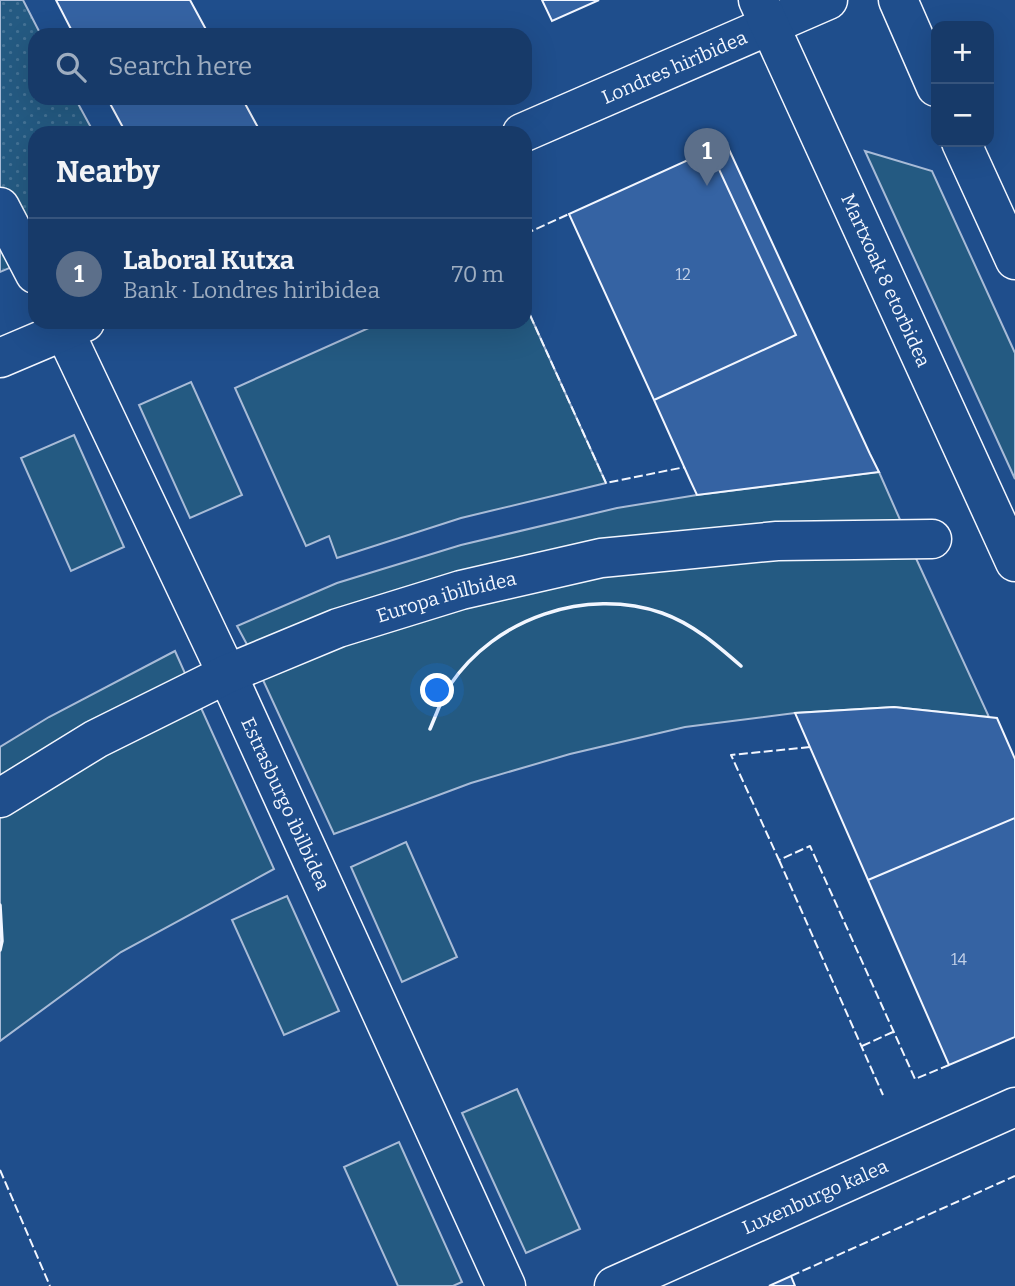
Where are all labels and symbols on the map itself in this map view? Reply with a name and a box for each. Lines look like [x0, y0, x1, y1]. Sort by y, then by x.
street label: Londres hiribidea [598, 25, 751, 109]
pin: 1 [684, 128, 730, 186]
street label: Martxoak 8 etorbidea [836, 190, 935, 371]
house number: 12 [675, 265, 691, 284]
street label: Europa ibilbidea [374, 567, 519, 627]
your location [420, 673, 454, 707]
street label: Estrasburgo ibilbidea [236, 714, 335, 894]
house number: 14 [951, 950, 968, 969]
street label: Luxenburgo kalea [739, 1154, 892, 1239]

